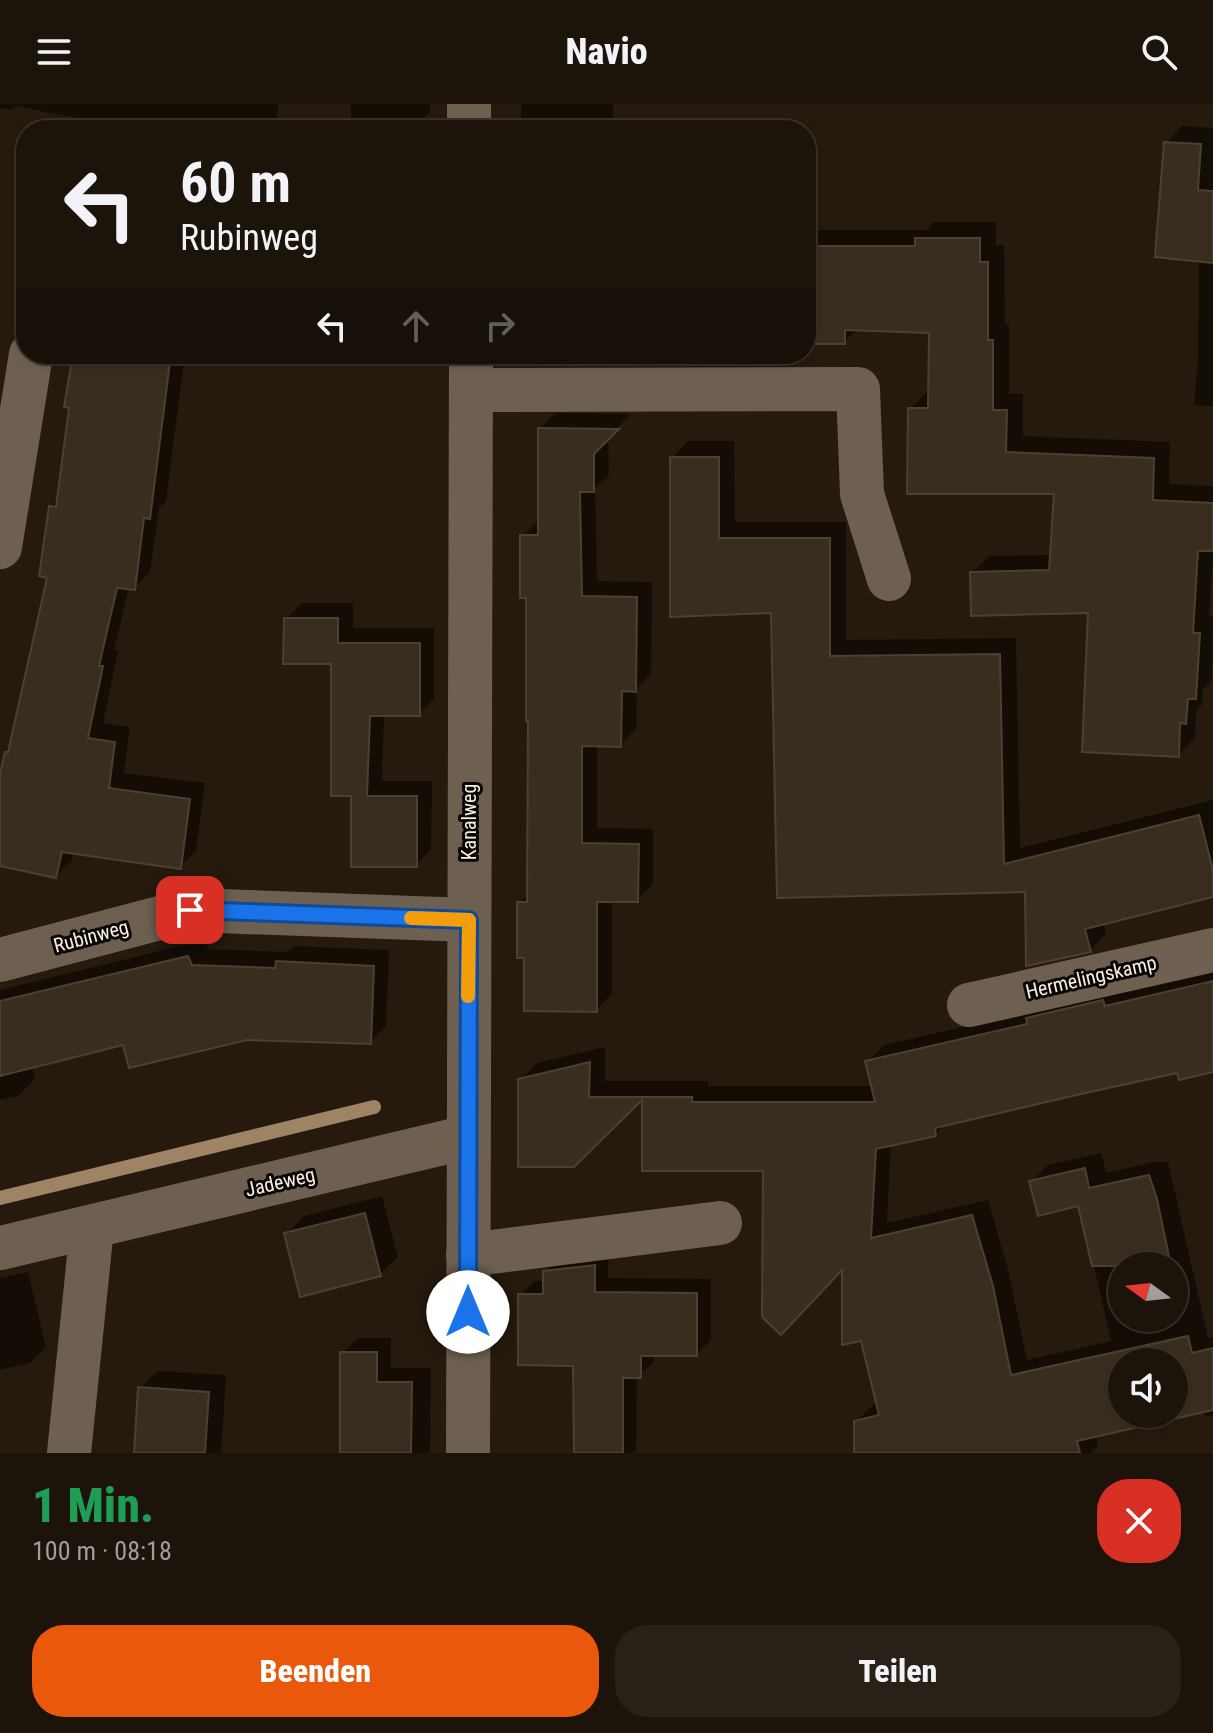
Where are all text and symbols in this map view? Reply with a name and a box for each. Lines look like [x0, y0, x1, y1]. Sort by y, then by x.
icon: menu [32, 30, 76, 74]
icon: search [1137, 30, 1181, 74]
text: Navio [565, 31, 648, 73]
text: 60 m [180, 150, 291, 216]
icon: left [48, 152, 152, 256]
text: Rubinweg [180, 217, 318, 259]
icon: left [310, 304, 354, 348]
icon: ahead [394, 304, 438, 348]
icon: right [478, 304, 522, 348]
street label: Kanalweg [457, 784, 481, 860]
pin [156, 876, 224, 944]
icon: arrive [168, 888, 212, 932]
street label: Rubinweg [51, 914, 131, 958]
street label: Hermelingskamp [1023, 950, 1159, 1004]
street label: Jadeweg [243, 1162, 317, 1202]
north arrow [1108, 1252, 1188, 1332]
map controls [1108, 1252, 1188, 1428]
position arrow [426, 1270, 510, 1354]
button: sound [1108, 1348, 1188, 1428]
text: 1 Min. [32, 1477, 154, 1534]
button: close [1097, 1479, 1181, 1563]
text: 100 m · 08:18 [32, 1536, 172, 1566]
button: Beenden [32, 1625, 599, 1717]
button: Teilen [615, 1625, 1181, 1717]

